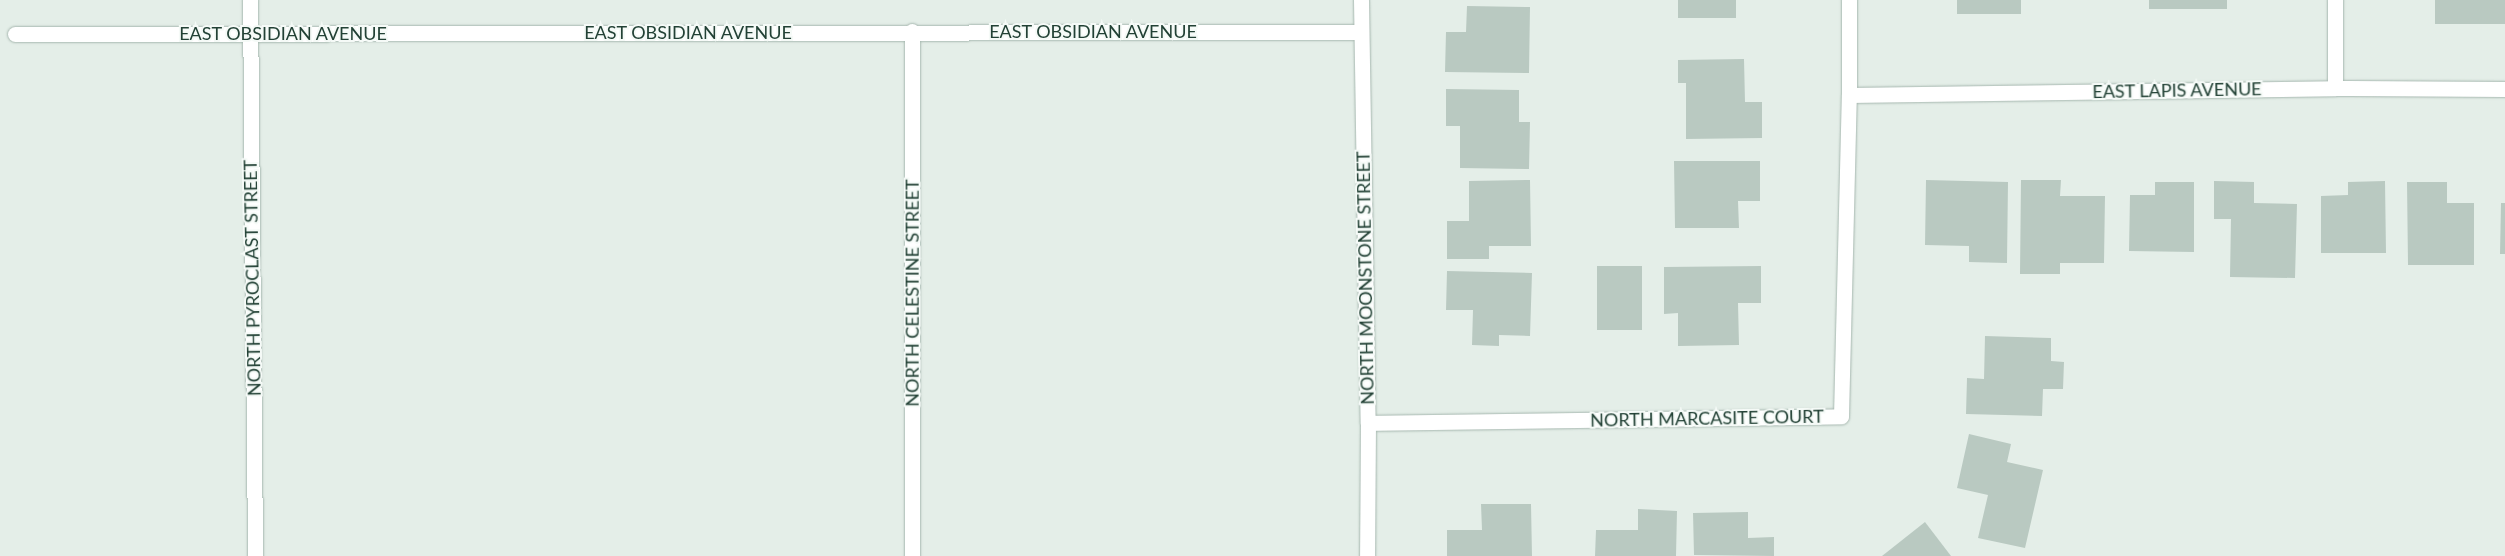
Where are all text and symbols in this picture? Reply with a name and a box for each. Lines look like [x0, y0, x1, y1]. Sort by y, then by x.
street label: EAST OBSIDIAN AVENUE [989, 20, 1197, 42]
street label: EAST OBSIDIAN AVENUE [584, 21, 792, 43]
street label: EAST OBSIDIAN AVENUE [179, 22, 387, 44]
street label: EAST LAPIS AVENUE [2092, 78, 2262, 102]
street label: NORTH MOONSTONE STREET [1352, 151, 1378, 405]
street label: NORTH PYROCLAST STREET [239, 159, 265, 397]
street label: NORTH CELESTINE STREET [901, 179, 923, 407]
street label: NORTH MARCASITE COURT [1590, 405, 1824, 431]

